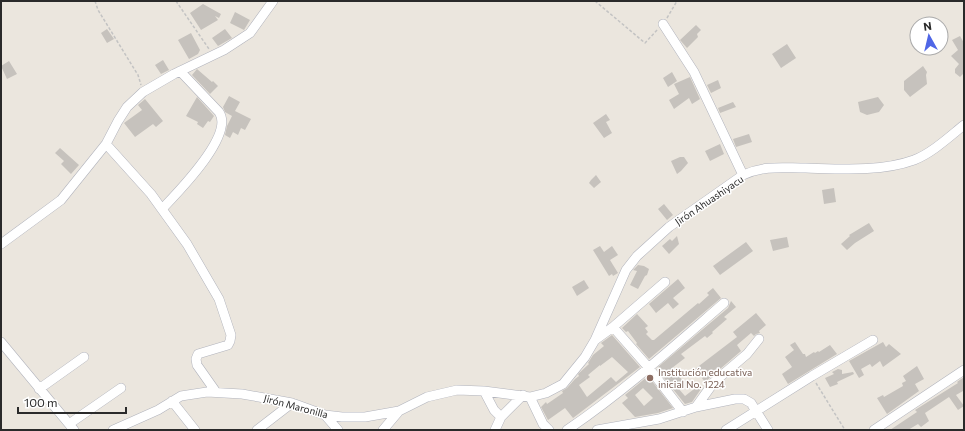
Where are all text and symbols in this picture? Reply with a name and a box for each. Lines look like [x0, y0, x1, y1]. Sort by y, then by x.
north arrow [909, 16, 949, 56]
text: N [923, 19, 933, 33]
street label: Jirón Ahuashiyacu [672, 173, 746, 227]
place label: Institución educativa inicial No. 1224 [658, 366, 752, 390]
marker: Institución educativa inicial No. 1224 [645, 373, 655, 383]
scale bar [18, 389, 126, 415]
street label: Jirón Maronilla [263, 392, 329, 420]
text: 100 m [24, 395, 58, 409]

